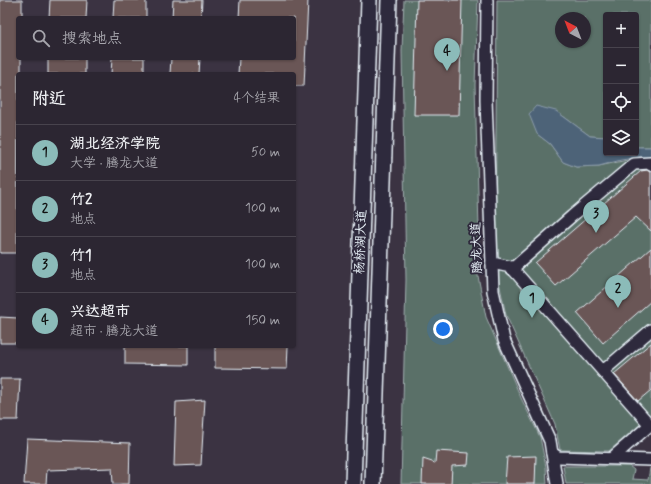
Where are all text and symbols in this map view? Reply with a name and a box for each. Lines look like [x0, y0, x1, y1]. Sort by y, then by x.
north arrow [555, 12, 591, 48]
map controls [603, 12, 639, 156]
button: + [603, 12, 639, 48]
search box [16, 16, 296, 60]
icon: search [30, 27, 52, 49]
text: 搜索地点 [62, 29, 122, 49]
pin: 4 [434, 38, 460, 71]
button: − [603, 48, 639, 84]
button: locate [603, 84, 639, 120]
text: 附近 [32, 88, 66, 110]
text: 4个结果 [233, 90, 280, 107]
button: layers [603, 120, 639, 156]
text: 湖北经济学院 [70, 134, 160, 154]
text: 1 [42, 144, 48, 161]
text: 50 m [251, 144, 280, 161]
text: 大学 · 腾龙大道 [70, 155, 158, 172]
text: 竹2 [70, 190, 92, 210]
text: 2 [42, 200, 48, 217]
text: 100 m [245, 200, 280, 217]
pin: 3 [583, 200, 609, 233]
street label: 杨桥湖大道 [351, 209, 371, 275]
text: 地点 [70, 211, 96, 228]
street label: 腾龙大道 [468, 222, 486, 274]
text: 竹1 [70, 246, 92, 266]
text: 3 [42, 256, 48, 273]
text: 100 m [245, 256, 280, 273]
text: 地点 [70, 267, 96, 284]
pin: 2 [605, 275, 631, 308]
pin: 1 [519, 285, 545, 318]
text: 兴达超市 [70, 302, 130, 322]
text: 4 [41, 312, 49, 329]
text: 150 m [246, 312, 280, 329]
your location [433, 319, 453, 339]
text: 超市 · 腾龙大道 [70, 323, 158, 340]

